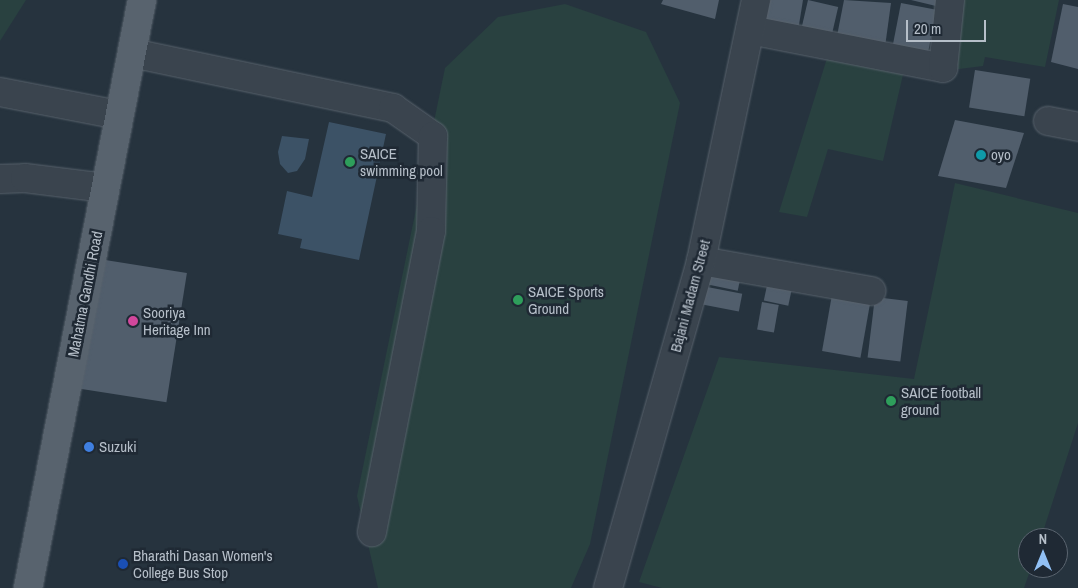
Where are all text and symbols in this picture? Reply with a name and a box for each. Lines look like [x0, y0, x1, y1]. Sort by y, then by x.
scale bar [908, 10, 988, 42]
text: 20 m [914, 18, 941, 39]
place label: SAICE swimming pool [360, 144, 443, 179]
place label: oyo [991, 146, 1011, 164]
marker: oyo [975, 149, 987, 161]
marker: SAICE swimming pool [344, 156, 356, 168]
street label: Mahatma Gandhi Road [64, 230, 106, 358]
street label: Bajani Madam Street [666, 238, 714, 354]
place label: SAICE Sports Ground [528, 282, 604, 317]
marker: SAICE Sports Ground [512, 294, 524, 306]
place label: Sooriya Heritage Inn [143, 303, 211, 338]
marker: Sooriya Heritage Inn [127, 315, 139, 327]
place label: SAICE football ground [901, 383, 981, 418]
marker: SAICE football ground [885, 395, 897, 407]
place label: Suzuki [99, 438, 137, 456]
marker: Suzuki [83, 441, 95, 453]
north arrow [1018, 528, 1068, 578]
text: N [1039, 530, 1047, 548]
place label: Bharathi Dasan Women's College Bus Stop [133, 546, 273, 581]
marker: Bharathi Dasan Women's College Bus Stop [117, 558, 129, 570]

